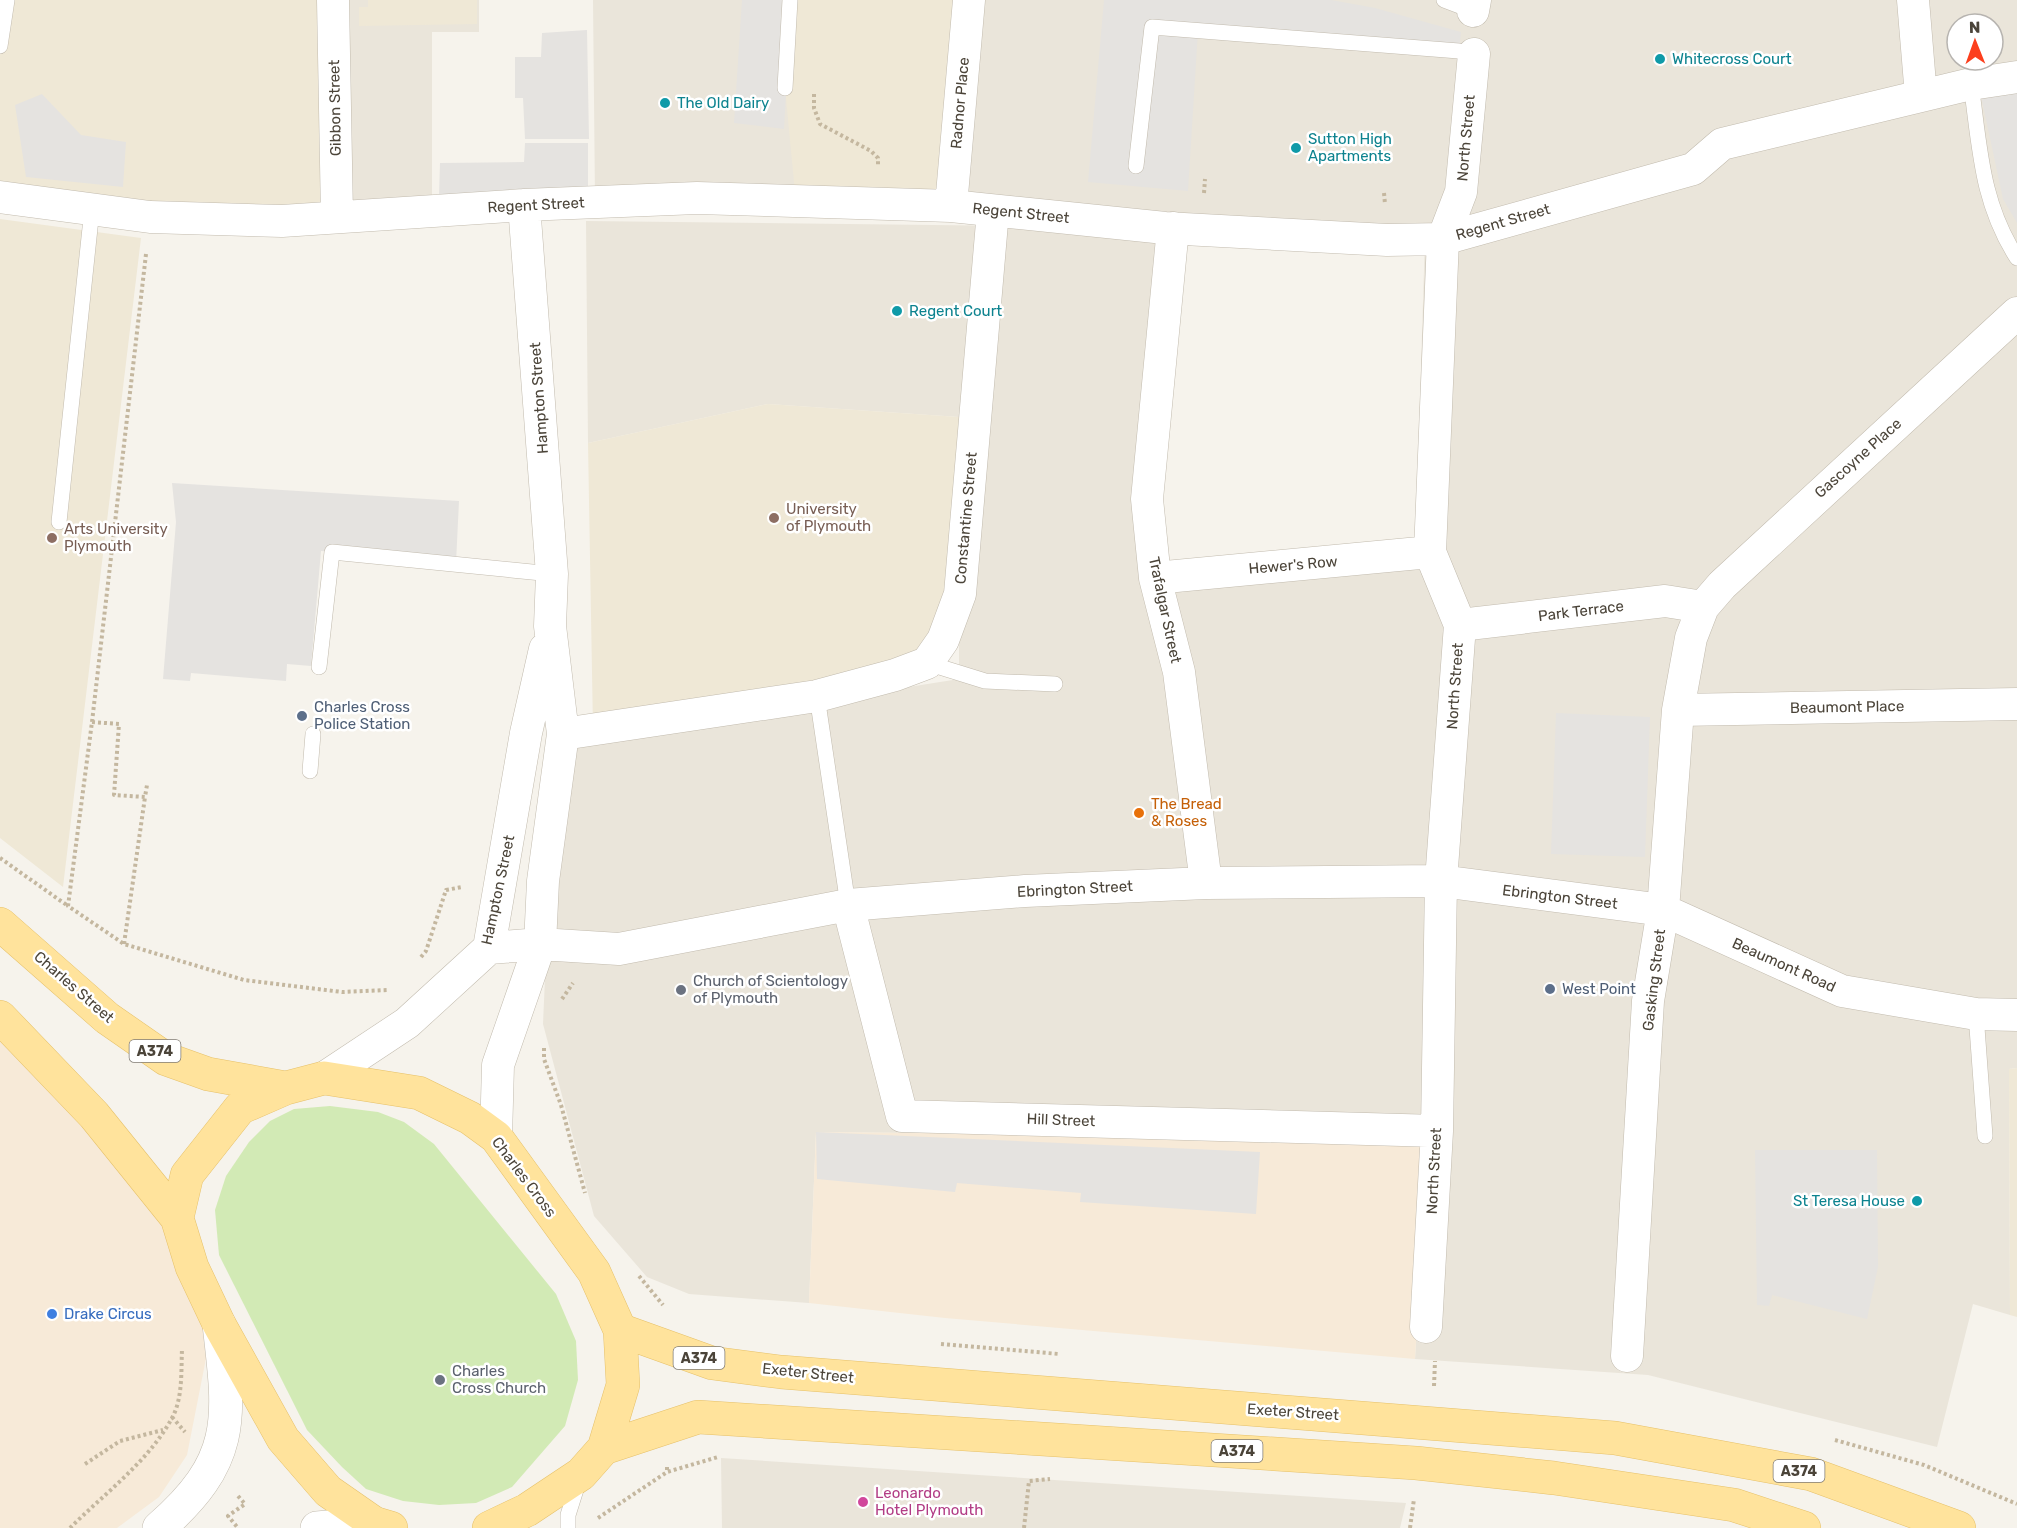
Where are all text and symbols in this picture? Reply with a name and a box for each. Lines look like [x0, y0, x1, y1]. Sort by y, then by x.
north arrow [1945, 12, 2005, 72]
text: N [1969, 18, 1981, 37]
place label: Whitecross Court [1672, 50, 1792, 68]
marker: Whitecross Court [1653, 52, 1667, 66]
street label: Radnor Place [947, 56, 973, 150]
street label: Gibbon Street [325, 59, 345, 156]
place label: The Old Dairy [677, 94, 769, 112]
street label: North Street [1453, 94, 1479, 182]
marker: The Old Dairy [658, 96, 672, 110]
place label: Sutton High Apartments [1308, 130, 1392, 165]
marker: Sutton High Apartments [1289, 141, 1303, 155]
street label: Regent Street [487, 193, 585, 217]
street label: Regent Street [972, 199, 1070, 227]
street label: Regent Street [1454, 200, 1552, 244]
place label: Regent Court [909, 302, 1002, 320]
marker: Regent Court [890, 304, 904, 318]
street label: Hampton Street [526, 341, 552, 454]
street label: Gascoyne Place [1811, 414, 1905, 502]
street label: Constantine Street [951, 451, 981, 585]
place label: University of Plymouth [786, 500, 871, 535]
marker: University of Plymouth [767, 511, 781, 525]
place label: Arts University Plymouth [64, 520, 168, 555]
marker: Arts University Plymouth [45, 531, 59, 545]
street label: Hewer's Row [1248, 552, 1338, 578]
street label: Trafalgar Street [1145, 555, 1185, 665]
street label: Park Terrace [1537, 597, 1625, 625]
street label: North Street [1443, 642, 1467, 730]
street label: Beaumont Place [1790, 697, 1904, 717]
place label: Charles Cross Police Station [314, 698, 410, 733]
marker: Charles Cross Police Station [295, 709, 309, 723]
place label: The Bread & Roses [1151, 795, 1222, 830]
marker: The Bread & Roses [1132, 806, 1146, 820]
street label: Hampton Street [478, 833, 518, 947]
street label: Ebrington Street [1017, 877, 1134, 901]
street label: Ebrington Street [1501, 881, 1619, 913]
street label: Gasking Street [1639, 928, 1669, 1032]
street label: Beaumont Road [1729, 934, 1839, 996]
street label: Charles Street [30, 947, 118, 1027]
place label: Church of Scientology of Plymouth [693, 972, 848, 1007]
place label: West Point [1562, 980, 1636, 998]
marker: West Point [1543, 982, 1557, 996]
marker: Church of Scientology of Plymouth [674, 983, 688, 997]
road number: A374 [130, 1040, 180, 1062]
street label: Hill Street [1026, 1110, 1096, 1130]
street label: North Street [1423, 1127, 1445, 1215]
street label: Charles Cross [488, 1133, 560, 1221]
place label: St Teresa House [1793, 1192, 1905, 1210]
marker: St Teresa House [1910, 1194, 1924, 1208]
place label: Drake Circus [64, 1305, 152, 1323]
marker: Drake Circus [45, 1307, 59, 1321]
road number: A374 [674, 1347, 724, 1369]
street label: Exeter Street [761, 1359, 855, 1387]
place label: Charles Cross Church [452, 1362, 546, 1397]
marker: Charles Cross Church [433, 1373, 447, 1387]
street label: Exeter Street [1246, 1400, 1340, 1424]
road number: A374 [1212, 1440, 1262, 1462]
road number: A374 [1774, 1460, 1824, 1482]
place label: Leonardo Hotel Plymouth [875, 1484, 983, 1519]
marker: Leonardo Hotel Plymouth [856, 1495, 870, 1509]

